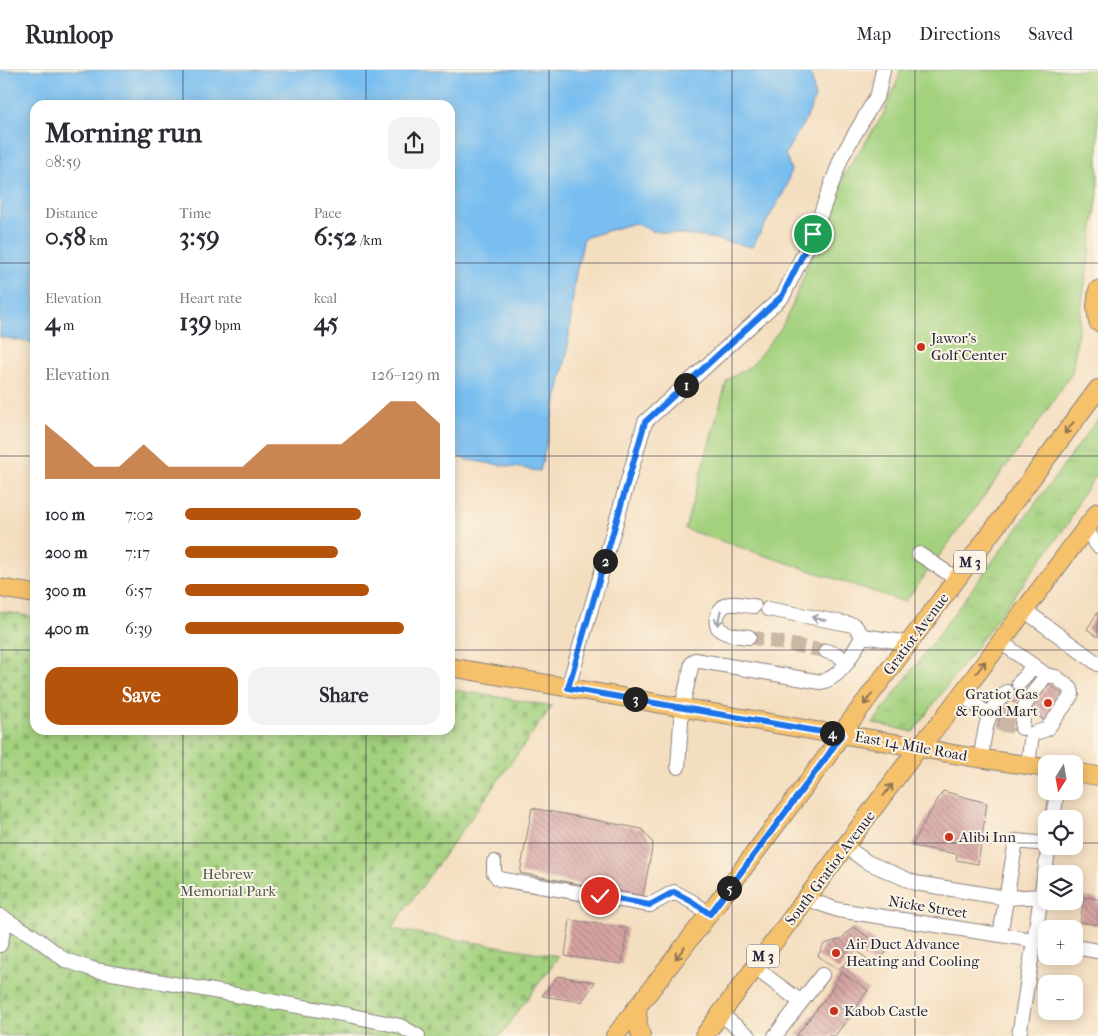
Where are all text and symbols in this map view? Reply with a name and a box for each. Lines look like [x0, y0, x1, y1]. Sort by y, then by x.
text: Runloop [25, 21, 113, 49]
text: Map [857, 24, 891, 45]
text: Directions [919, 24, 1000, 45]
text: Saved [1028, 24, 1073, 45]
text: Morning run [45, 116, 202, 149]
button: share [388, 117, 440, 169]
text: 08:59 [45, 152, 81, 171]
text: Distance [45, 205, 98, 222]
text: Time [179, 205, 211, 222]
text: Pace [314, 205, 342, 222]
pin [792, 213, 834, 255]
icon: arrive [799, 220, 827, 248]
text: 0.58 [45, 222, 86, 251]
text: 3:59 [179, 222, 220, 251]
text: 6:52 [314, 222, 357, 251]
text: km [86, 232, 108, 249]
text: /km [357, 232, 382, 249]
text: Elevation [45, 290, 102, 307]
text: Heart rate [179, 290, 242, 307]
text: kcal [314, 290, 337, 307]
text: 4 [45, 307, 60, 336]
text: 139 [179, 307, 212, 336]
text: 45 [314, 307, 339, 336]
text: m [60, 317, 74, 334]
text: bpm [212, 317, 241, 334]
place label: Jawor's Golf Center [930, 329, 1007, 364]
marker: Jawor's Golf Center [915, 341, 927, 353]
text: Elevation [45, 365, 110, 384]
text: 126–129 m [371, 365, 440, 384]
pin: 1 [674, 372, 698, 398]
text: 1 [684, 377, 689, 394]
one-way arrow [1064, 421, 1074, 435]
text: 100 m [45, 505, 85, 524]
text: 7:02 [125, 505, 154, 524]
text: 200 m [45, 543, 88, 562]
text: 7:17 [125, 543, 150, 562]
pin: 2 [592, 548, 618, 574]
road number: M 3 [954, 551, 986, 574]
text: 2 [602, 553, 609, 570]
text: 300 m [45, 581, 86, 600]
text: 6:57 [125, 581, 152, 600]
street label: Gratiot Avenue [879, 589, 953, 679]
one-way arrow [713, 609, 723, 625]
one-way arrow [812, 613, 828, 623]
text: 400 m [45, 619, 89, 638]
text: 6:39 [125, 619, 153, 638]
one-way arrow [976, 661, 987, 674]
button: Save [45, 667, 238, 725]
button: Share [248, 667, 440, 725]
place label: Gratiot Gas & Food Mart [955, 685, 1039, 720]
pin: 3 [622, 686, 648, 712]
text: 3 [633, 691, 638, 708]
one-way arrow [863, 692, 873, 706]
marker: Gratiot Gas & Food Mart [1042, 697, 1054, 709]
pin: 4 [820, 720, 844, 746]
text: 4 [828, 725, 837, 742]
street label: East 14 Mile Road [853, 727, 969, 765]
north arrow [1038, 755, 1082, 800]
map controls [1038, 755, 1083, 1020]
one-way arrow [883, 783, 893, 797]
street label: South Gratiot Avenue [781, 807, 879, 929]
button: locate [1038, 810, 1083, 855]
place label: Alibi Inn [958, 828, 1016, 846]
marker: Alibi Inn [943, 831, 955, 843]
park label: Hebrew Memorial Park [180, 865, 276, 900]
button: layers [1038, 865, 1083, 910]
pin [579, 875, 621, 917]
pin: 5 [716, 876, 742, 900]
text: 5 [726, 880, 733, 897]
icon: check [586, 882, 614, 910]
street label: Nicke Street [887, 892, 969, 922]
button: + [1038, 920, 1083, 965]
place label: Air Duct Advance Heating and Cooling [845, 935, 980, 970]
road number: M 3 [747, 944, 779, 968]
one-way arrow [674, 946, 685, 959]
marker: Air Duct Advance Heating and Cooling [830, 947, 842, 959]
button: − [1038, 975, 1083, 1020]
place label: Kabob Castle [844, 1002, 928, 1020]
marker: Kabob Castle [828, 1005, 840, 1017]

